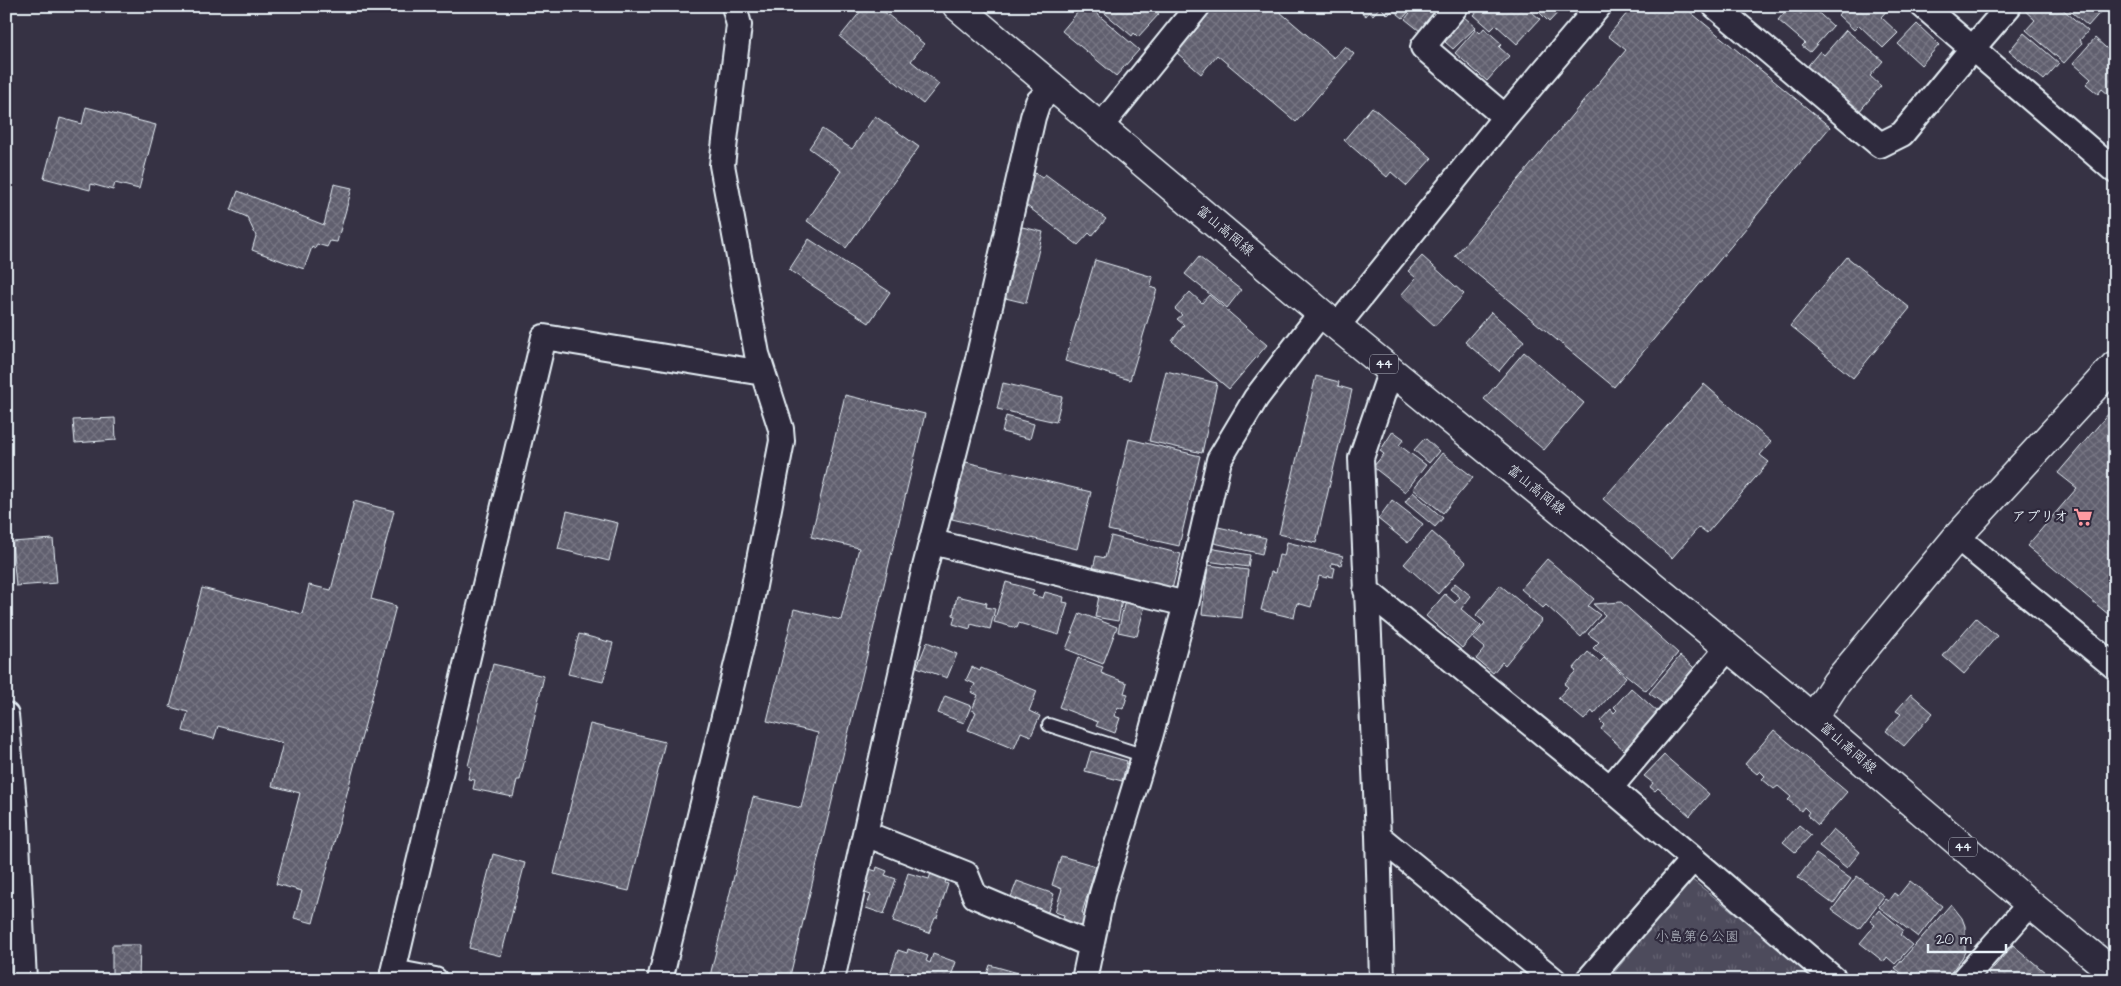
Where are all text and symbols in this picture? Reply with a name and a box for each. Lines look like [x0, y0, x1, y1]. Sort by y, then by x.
street label: 富山高岡線 [1192, 201, 1258, 261]
road number: 44 [1370, 354, 1398, 374]
street label: 富山高岡線 [1503, 460, 1569, 520]
supermarket icon: アプリオ [2072, 506, 2094, 528]
place label: アプリオ [2012, 507, 2068, 527]
street label: 富山高岡線 [1815, 717, 1881, 779]
road number: 44 [1949, 838, 1977, 856]
scale bar [1928, 921, 2006, 953]
park label: 小島第６公園 [1655, 927, 1739, 947]
text: 20 m [1936, 929, 1972, 950]

